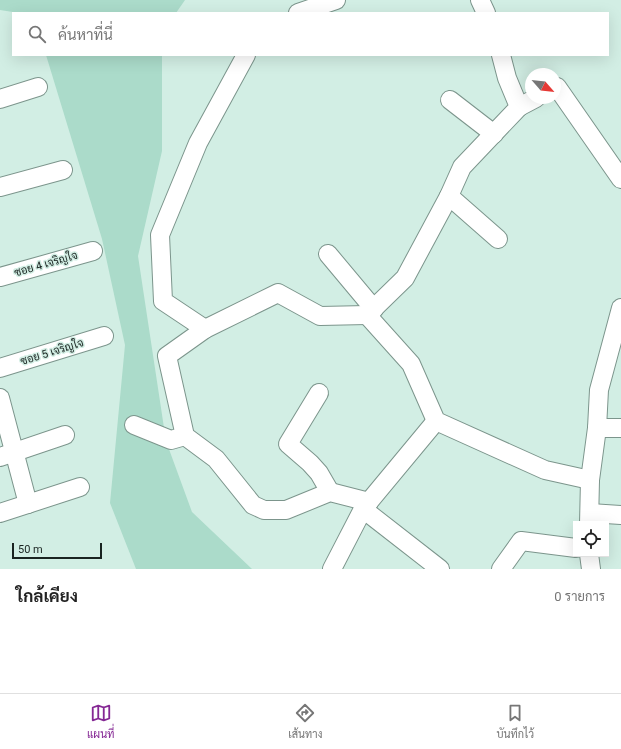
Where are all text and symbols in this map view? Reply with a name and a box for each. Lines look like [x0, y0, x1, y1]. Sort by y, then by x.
search box [12, 12, 609, 56]
icon: search [26, 23, 48, 45]
text: ค้นหาที่นี่ [58, 26, 113, 44]
north arrow [525, 68, 561, 104]
street label: ซอย 4 เจริญใจ [12, 247, 79, 279]
street label: ซอย 5 เจริญใจ [18, 334, 85, 368]
map controls [573, 521, 609, 557]
button: locate [573, 521, 609, 557]
scale bar [12, 541, 102, 560]
text: 50 m [18, 543, 43, 556]
text: ใกล้เคียง [16, 586, 78, 606]
text: 0 รายการ [554, 589, 605, 604]
tab: แผนที่ [87, 702, 114, 741]
tab: เส้นทาง [288, 702, 323, 741]
tab: บันทึกไว้ [496, 702, 534, 741]

